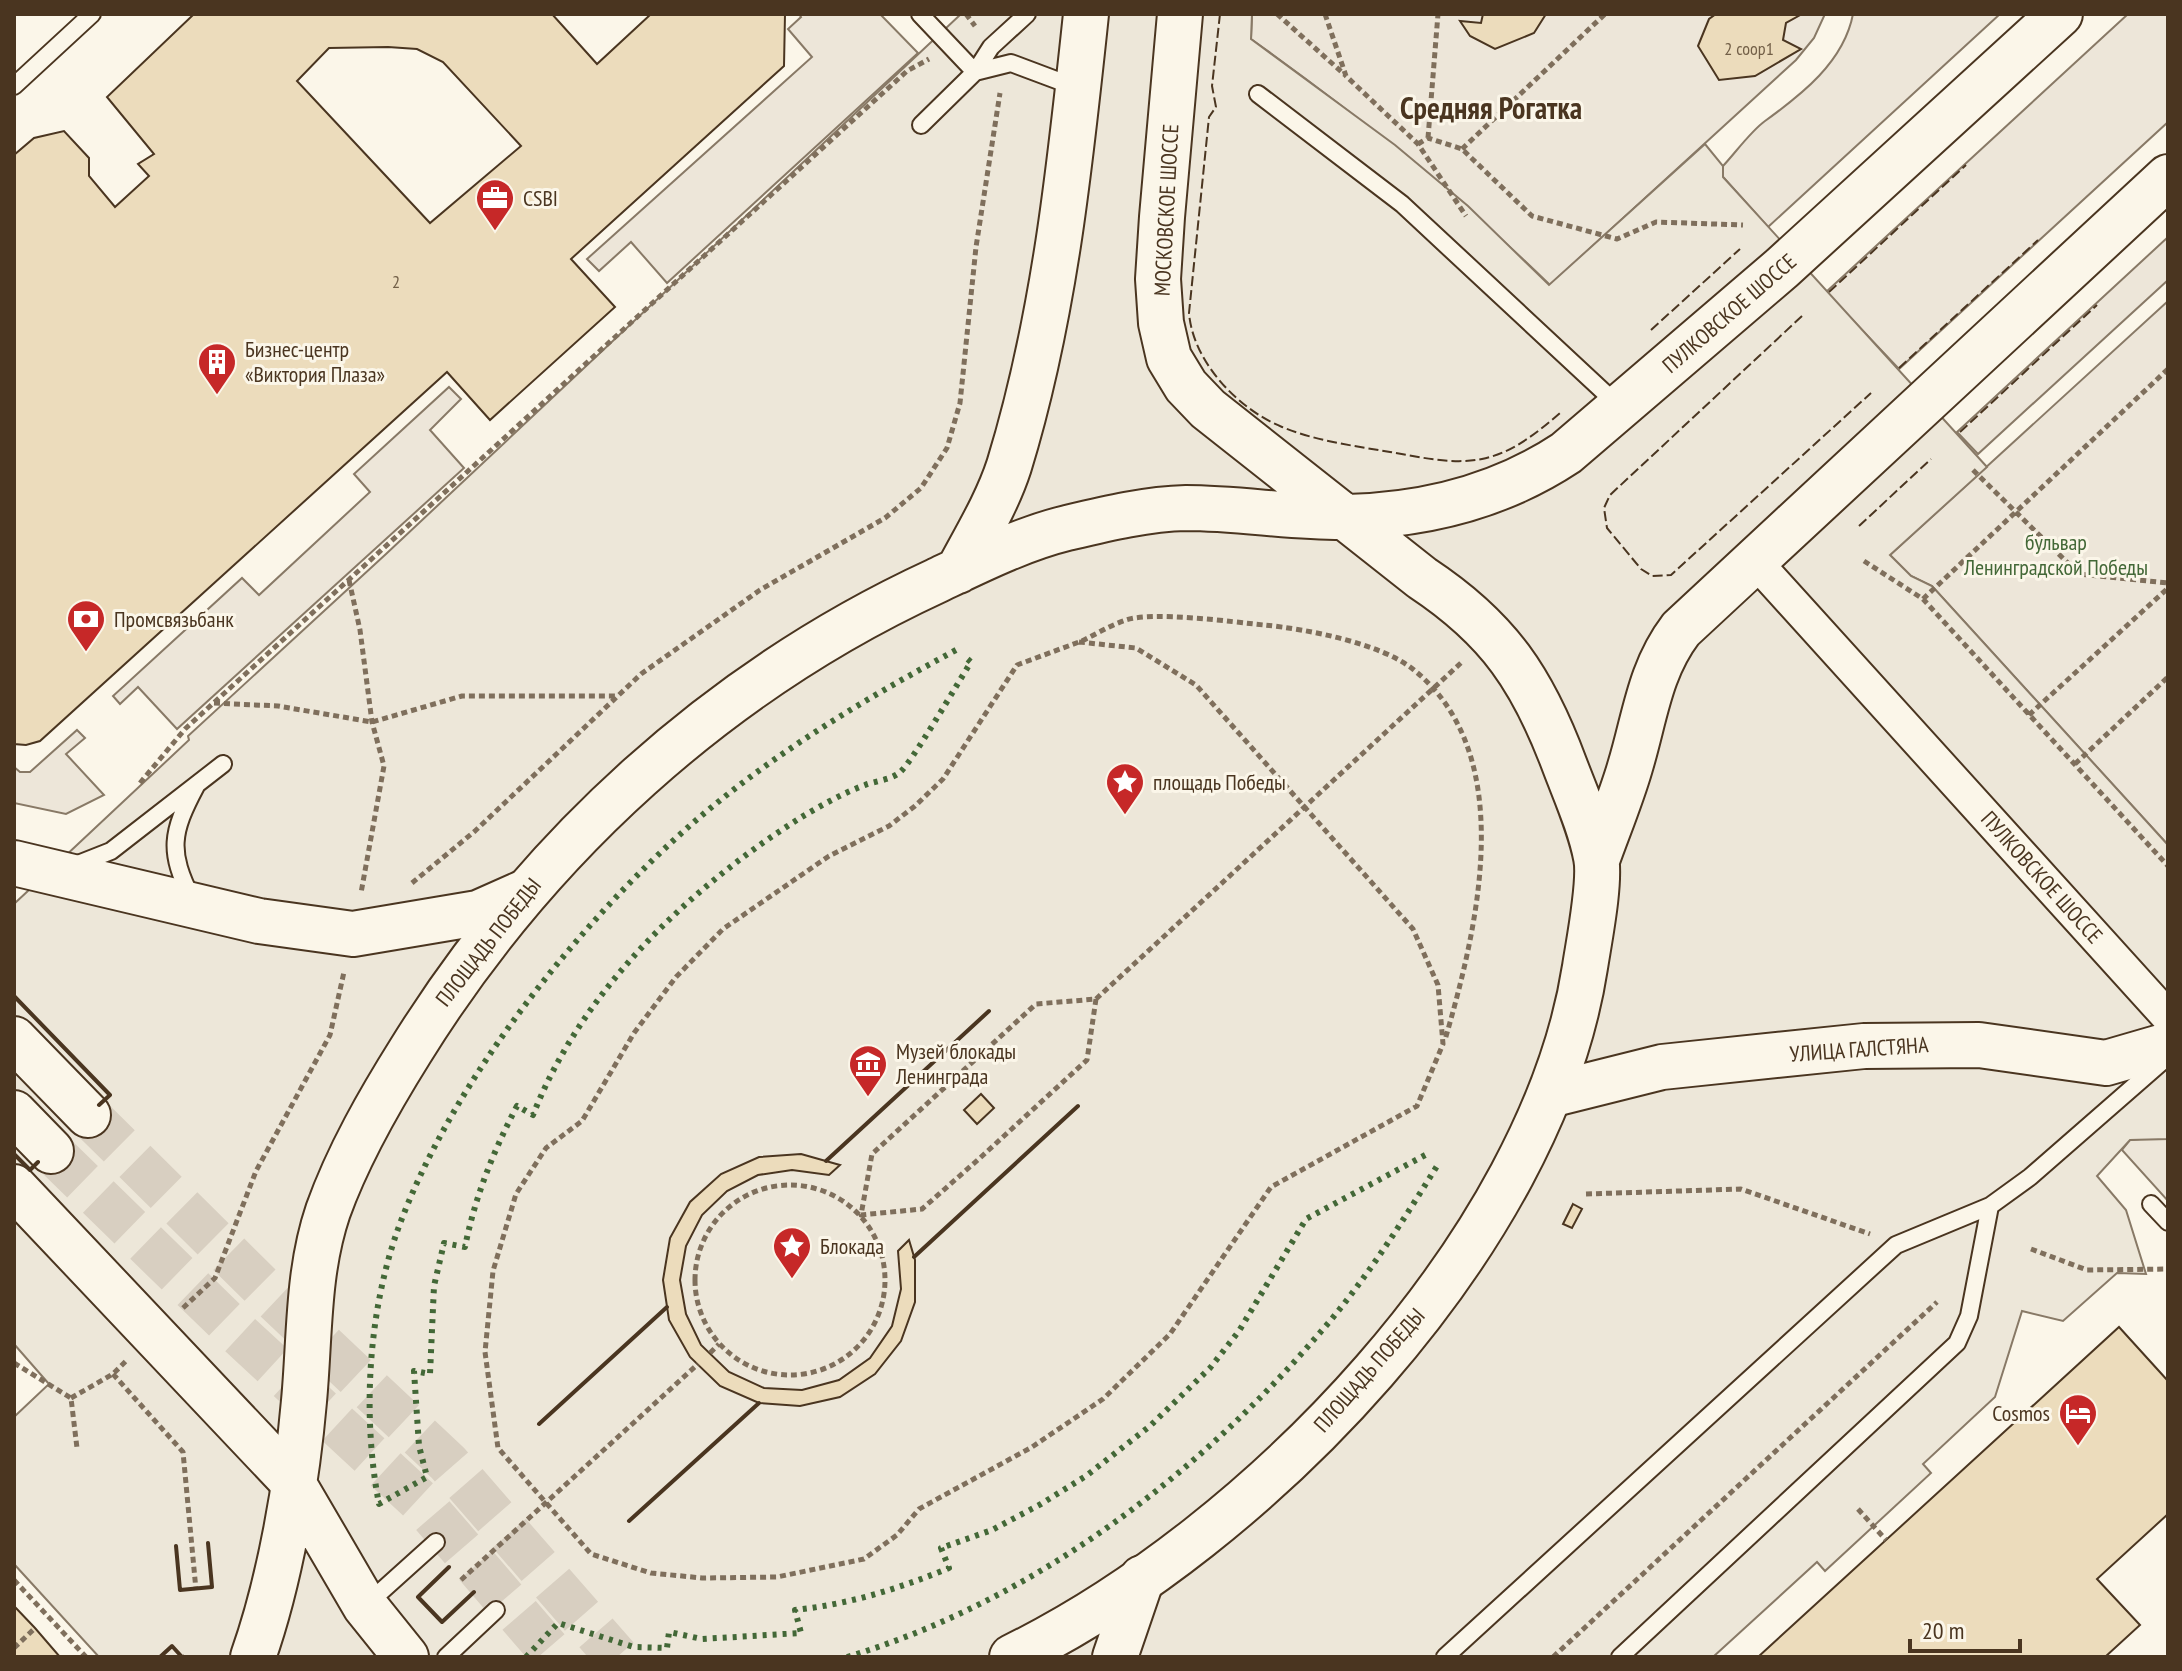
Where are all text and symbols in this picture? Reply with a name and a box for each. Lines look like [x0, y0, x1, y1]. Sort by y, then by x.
house number: 2 соор1 [1724, 37, 1774, 60]
district label: Средняя Рогатка [1400, 88, 1582, 127]
street label: МОСКОВСКОЕ ШОССЕ [1148, 123, 1184, 297]
office icon: CSBI [474, 177, 516, 232]
place label: CSBI [523, 184, 558, 212]
street label: ПУЛКОВСКОЕ ШОССЕ [1656, 247, 1802, 379]
house number: 2 [392, 270, 400, 293]
place label: Бизнес-центр «Виктория Плаза» [245, 335, 385, 388]
building icon: Бизнес-центр «Виктория Плаза» [196, 341, 238, 396]
park label: бульвар Ленинградской Победы [1963, 528, 2148, 581]
bank icon: Промсвязьбанк [65, 598, 107, 653]
place label: Промсвязьбанк [114, 605, 234, 633]
place icon: площадь Победы [1104, 761, 1146, 816]
place label: площадь Победы [1153, 768, 1286, 796]
street label: ПУЛКОВСКОЕ ШОССЕ [1975, 805, 2109, 949]
street label: ПЛОЩАДЬ ПОБЕДЫ [429, 872, 547, 1012]
street label: УЛИЦА ГАЛСТЯНА [1789, 1030, 1930, 1068]
place label: Музей блокады Ленинграда [895, 1037, 1016, 1090]
museum icon: Музей блокады Ленинграда [847, 1043, 889, 1098]
place icon: Блокада [771, 1225, 813, 1280]
place label: Блокада [820, 1232, 884, 1260]
street label: ПЛОЩАДЬ ПОБЕДЫ [1307, 1302, 1431, 1438]
hotel icon: Cosmos [2057, 1392, 2099, 1447]
place label: Cosmos [1992, 1399, 2050, 1427]
scale bar [1910, 1603, 2020, 1653]
text: 20 m [1922, 1615, 1964, 1646]

